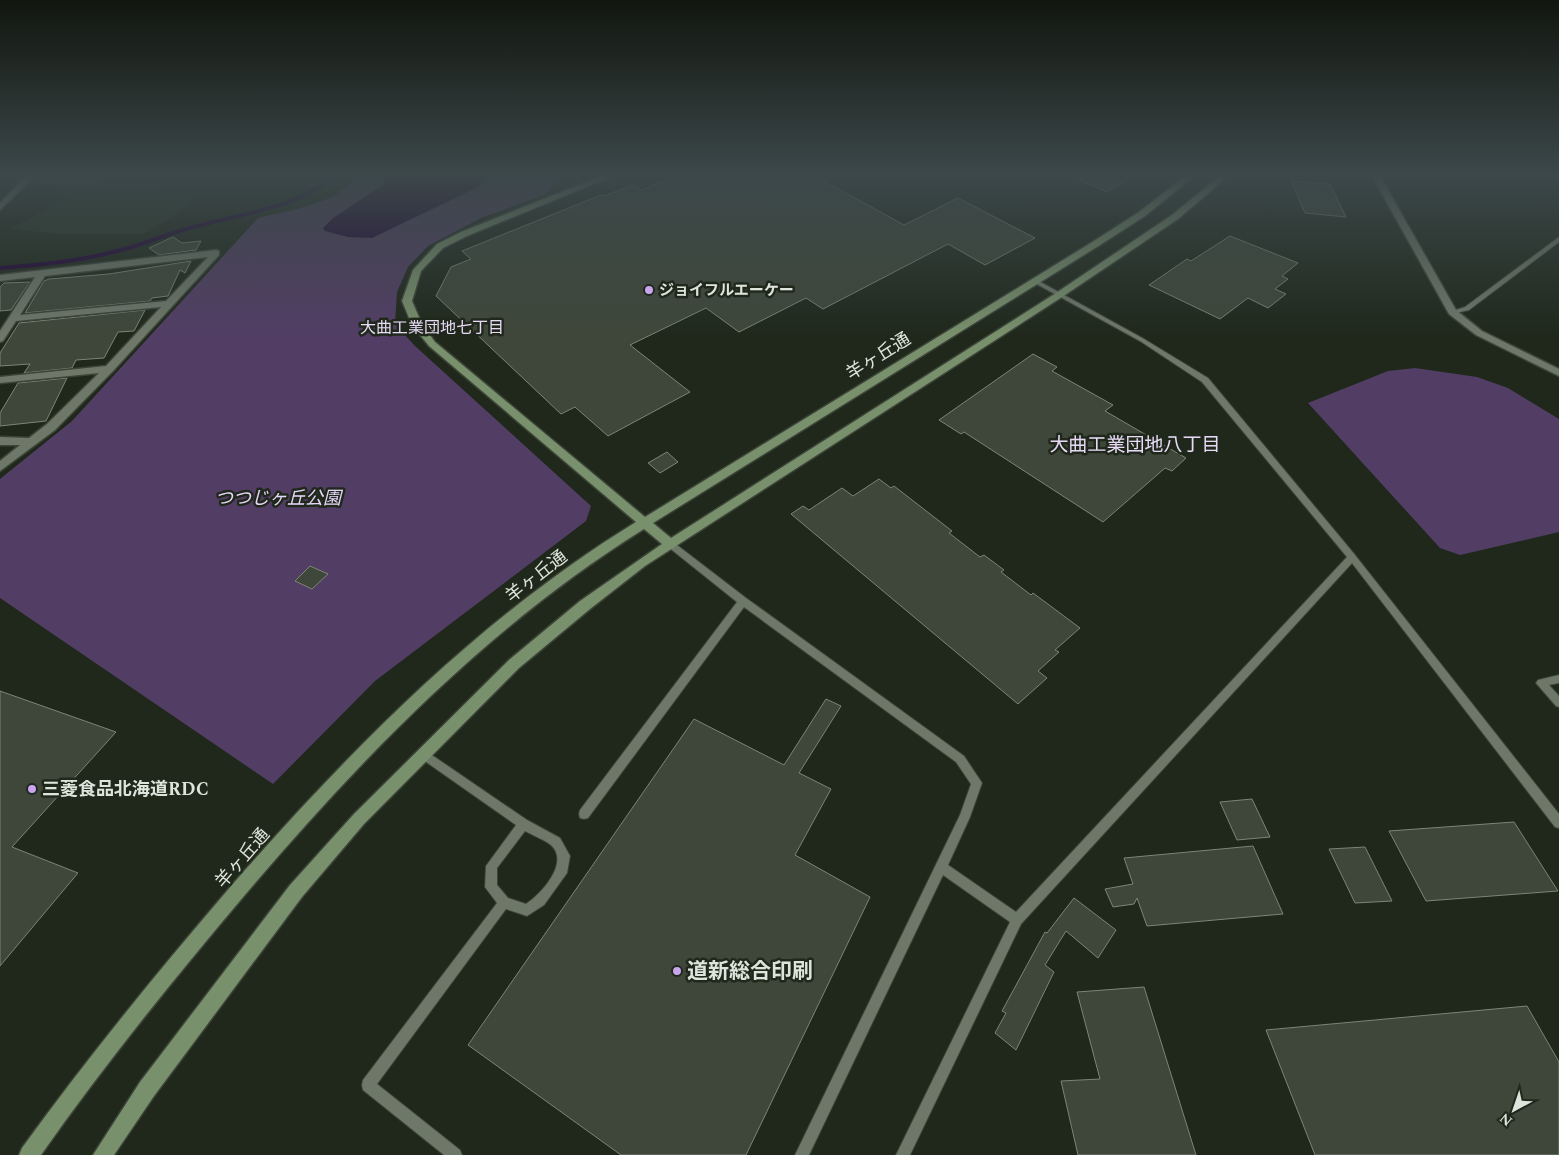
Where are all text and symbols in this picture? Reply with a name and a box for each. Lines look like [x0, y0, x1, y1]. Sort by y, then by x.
place label: ジョイフルエーケー [659, 279, 794, 302]
marker: ジョイフルエーケー [643, 284, 655, 296]
district label: 大曲工業団地七丁目 [360, 316, 504, 340]
street label: 羊ヶ丘通 [841, 326, 916, 387]
district label: 大曲工業団地八丁目 [1049, 431, 1221, 460]
park label: つつじヶ丘公園 [215, 485, 344, 512]
street label: 羊ヶ丘通 [500, 544, 573, 609]
place label: 三菱食品北海道RDC [42, 776, 209, 803]
marker: 三菱食品北海道RDC [26, 783, 38, 795]
street label: 羊ヶ丘通 [209, 822, 276, 894]
place label: 道新総合印刷 [687, 956, 813, 988]
marker: 道新総合印刷 [671, 965, 683, 977]
north arrow [1489, 1085, 1539, 1135]
text: N [1495, 1108, 1517, 1131]

